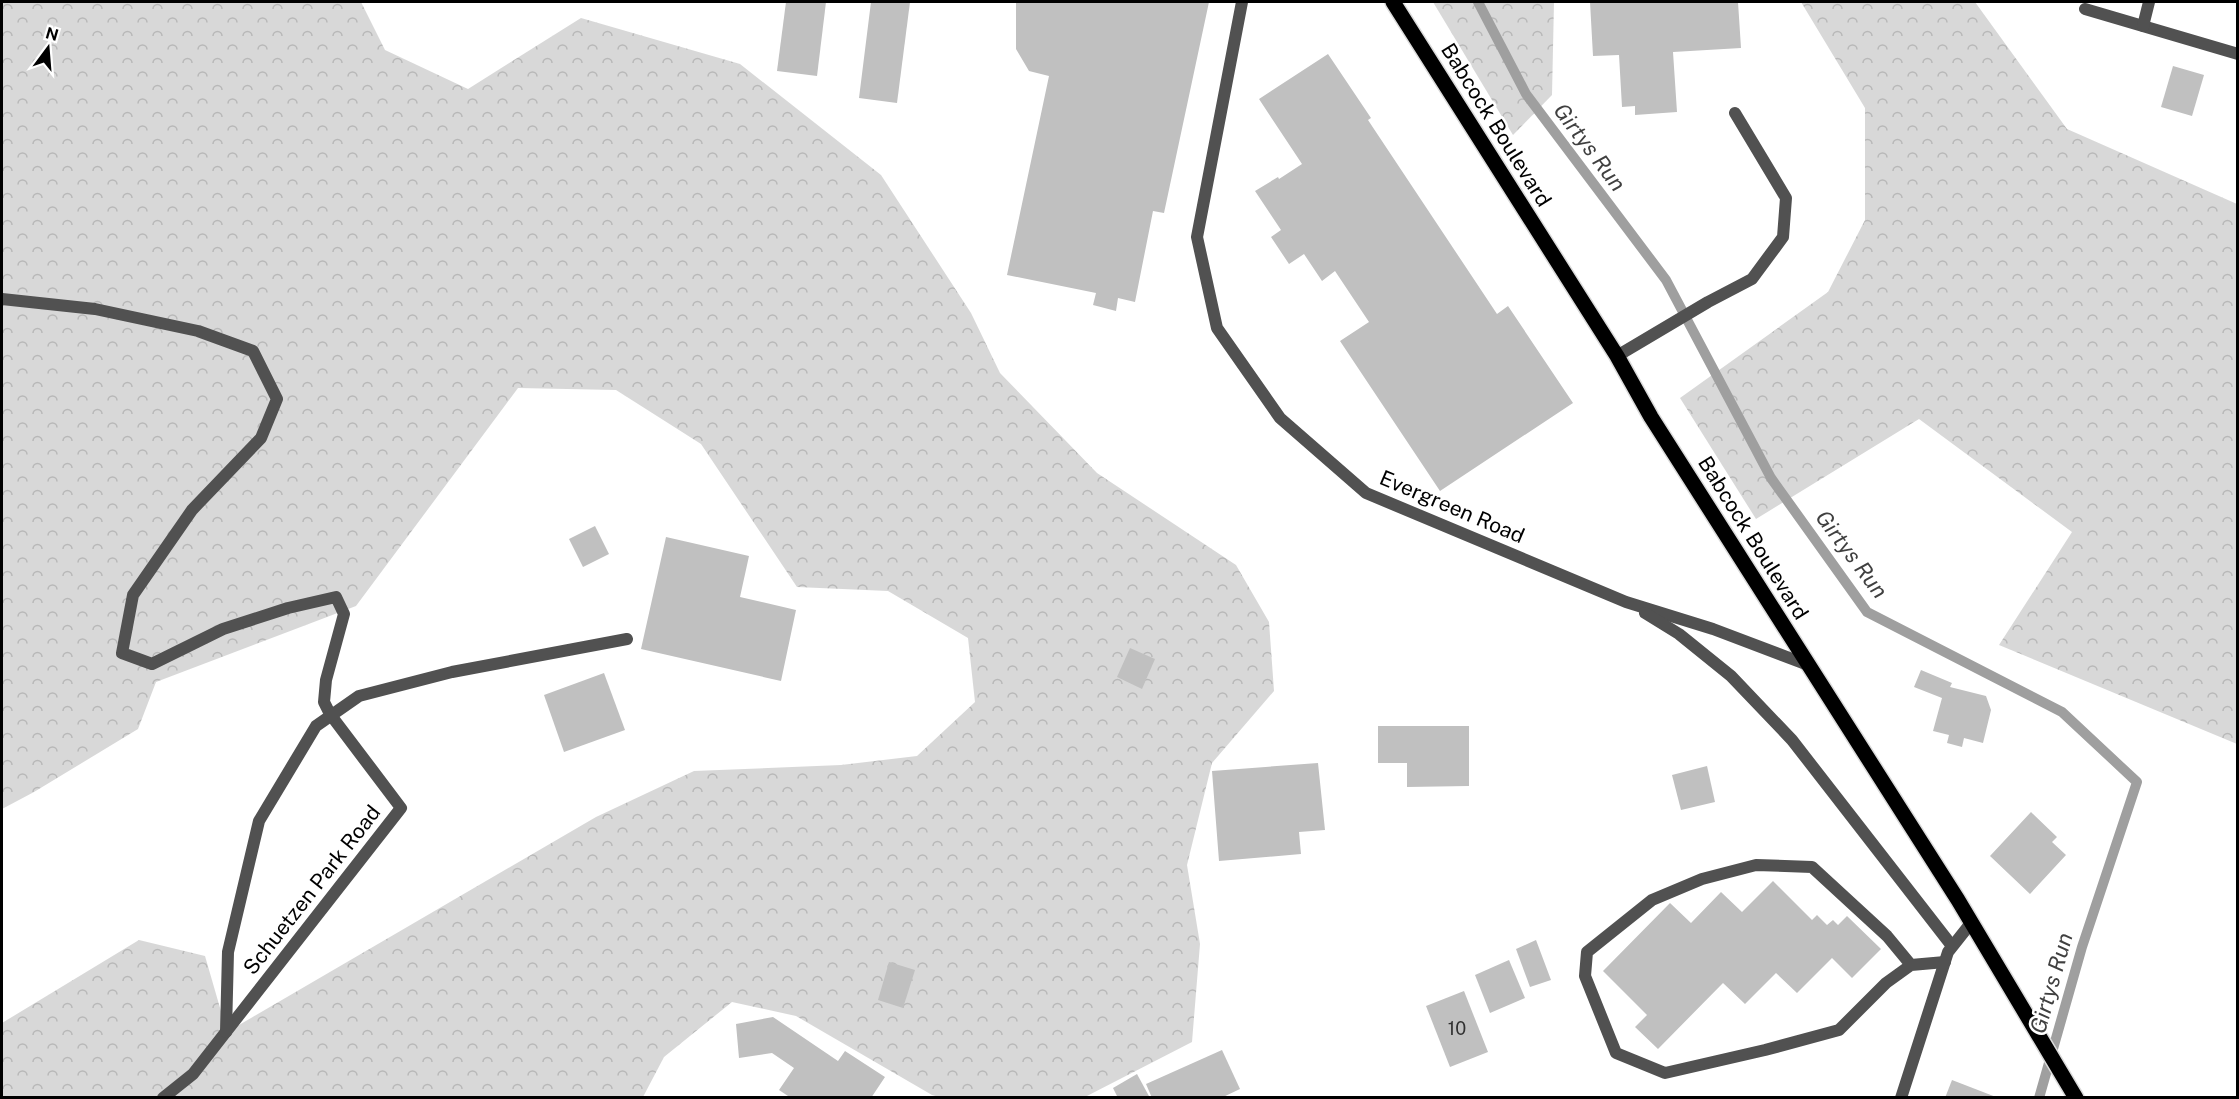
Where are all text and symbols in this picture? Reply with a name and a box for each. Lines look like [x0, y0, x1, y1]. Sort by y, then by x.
north arrow [18, 18, 78, 78]
text: N [43, 23, 61, 45]
street label: Babcock Boulevard [1436, 38, 1557, 211]
water label: Girtys Run [1549, 98, 1631, 196]
street label: Babcock Boulevard [1693, 451, 1814, 624]
street label: Evergreen Road [1376, 465, 1528, 548]
water label: Girtys Run [1811, 505, 1893, 603]
street label: Schuetzen Park Road [238, 800, 385, 979]
water label: Girtys Run [2024, 930, 2078, 1036]
house number: 10 [1448, 1018, 1466, 1039]

